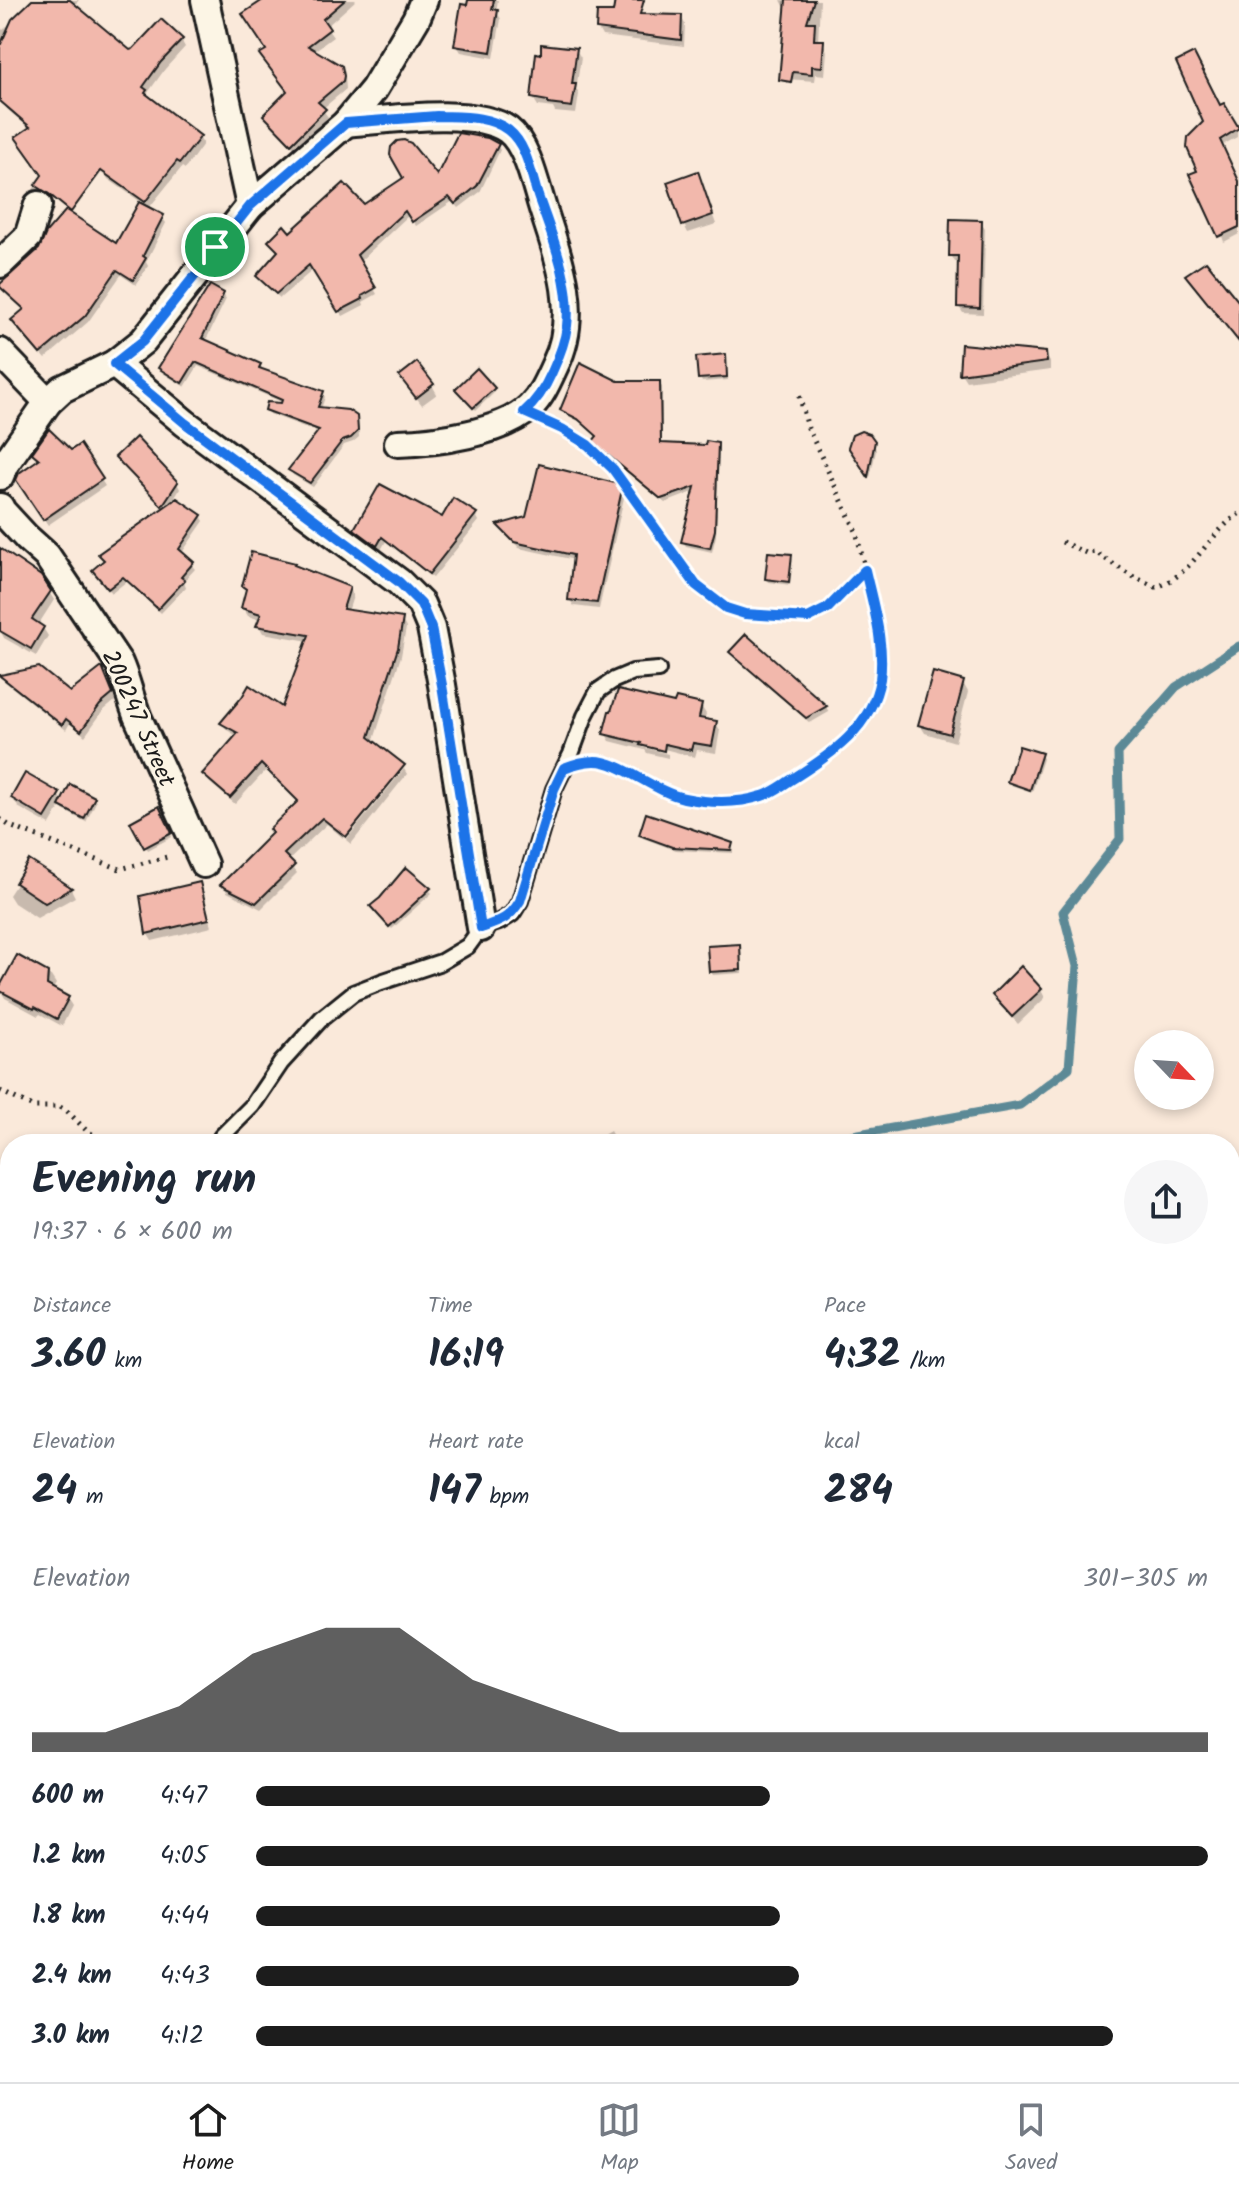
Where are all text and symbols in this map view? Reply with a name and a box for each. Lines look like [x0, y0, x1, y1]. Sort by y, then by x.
pin [181, 213, 249, 281]
icon: arrive [193, 225, 237, 269]
street label: 200247 Street [90, 644, 186, 794]
north arrow [1134, 1030, 1214, 1110]
map controls [1134, 1030, 1214, 1110]
text: Evening run [32, 1146, 256, 1216]
button: share [1124, 1160, 1208, 1244]
text: 19:37 · 6 × 600 m [32, 1211, 233, 1253]
text: Distance [32, 1289, 111, 1324]
text: Time [428, 1289, 472, 1324]
text: Pace [824, 1289, 866, 1324]
text: 3.60 [32, 1324, 106, 1388]
text: 16:19 [428, 1324, 504, 1388]
text: 4:32 [824, 1324, 901, 1388]
text: km [106, 1344, 142, 1379]
text: /km [901, 1344, 945, 1379]
text: Elevation [32, 1425, 115, 1460]
text: Heart rate [428, 1425, 524, 1460]
text: kcal [824, 1425, 860, 1460]
text: 24 [32, 1460, 77, 1524]
text: 147 [428, 1460, 481, 1524]
text: 284 [824, 1460, 893, 1524]
text: m [77, 1480, 103, 1515]
text: bpm [481, 1480, 529, 1515]
text: Elevation [32, 1558, 130, 1600]
text: 301–305 m [1083, 1558, 1208, 1600]
text: 600 m [32, 1775, 104, 1817]
text: 4:47 [160, 1775, 207, 1817]
text: 1.2 km [32, 1835, 105, 1877]
text: 4:05 [160, 1835, 208, 1877]
text: 1.8 km [32, 1895, 105, 1937]
text: 4:44 [160, 1895, 209, 1937]
text: 2.4 km [32, 1955, 112, 1997]
text: 4:43 [160, 1955, 210, 1997]
text: 3.0 km [32, 2015, 110, 2057]
text: 4:12 [160, 2015, 204, 2057]
tab: Home [182, 2098, 234, 2181]
tab: Map [597, 2098, 641, 2181]
tab: Saved [1005, 2098, 1057, 2181]

